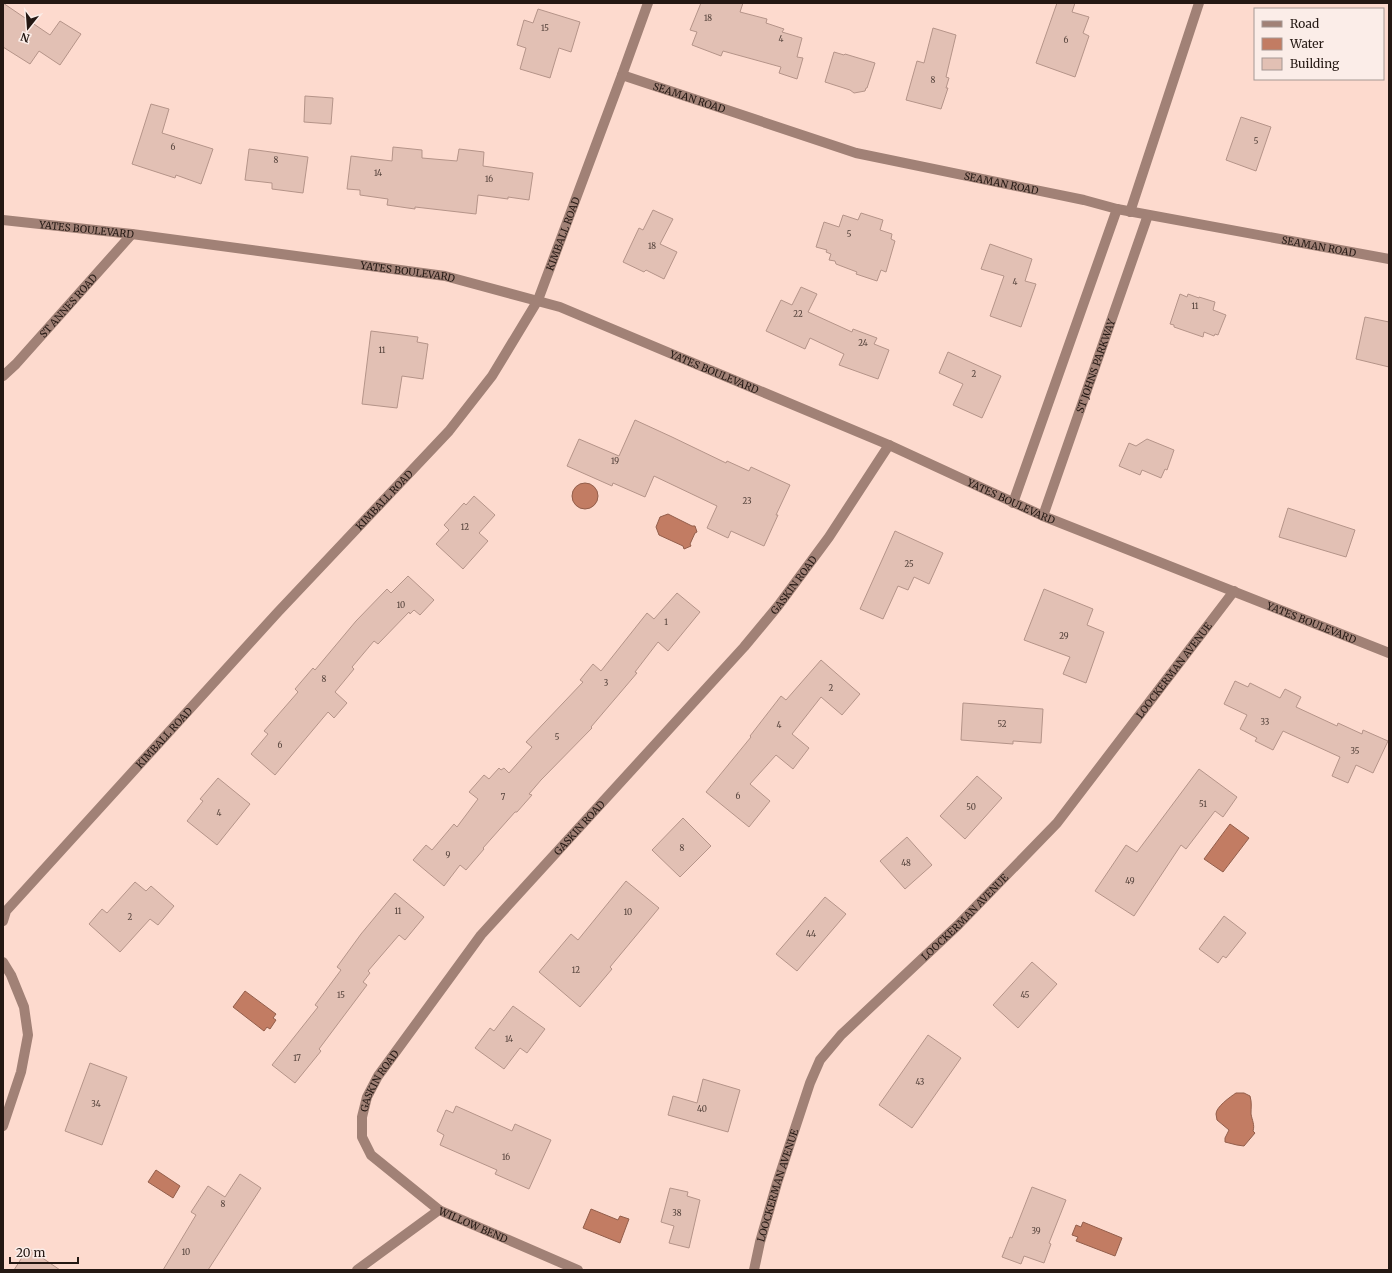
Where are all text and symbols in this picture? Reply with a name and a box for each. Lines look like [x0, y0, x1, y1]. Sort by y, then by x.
north arrow [8, 8, 48, 48]
legend [1254, 8, 1384, 80]
house number: 18 [704, 13, 712, 23]
text: Road [1290, 16, 1319, 31]
house number: 15 [541, 23, 549, 33]
text: N [19, 30, 31, 46]
house number: 4 [779, 34, 784, 44]
house number: 6 [1064, 35, 1069, 45]
text: Water [1289, 36, 1325, 51]
text: Building [1290, 56, 1340, 71]
house number: 8 [931, 75, 936, 85]
street label: SEAMAN ROAD [651, 80, 728, 116]
house number: 5 [1254, 136, 1259, 146]
house number: 6 [171, 142, 176, 152]
house number: 8 [274, 155, 279, 165]
house number: 14 [374, 168, 382, 178]
street label: SEAMAN ROAD [963, 169, 1040, 198]
house number: 16 [485, 174, 493, 184]
street label: KIMBALL ROAD [543, 195, 583, 273]
street label: YATES BOULEVARD [37, 218, 135, 241]
house number: 5 [847, 229, 852, 239]
street label: SEAMAN ROAD [1280, 233, 1358, 260]
house number: 18 [648, 241, 656, 251]
street label: YATES BOULEVARD [359, 259, 457, 286]
street label: ST ANNES ROAD [37, 271, 101, 340]
house number: 4 [1013, 277, 1018, 287]
house number: 11 [1192, 301, 1199, 311]
house number: 22 [793, 309, 803, 319]
street label: ST JOHNS PARKWAY [1073, 317, 1118, 415]
house number: 24 [858, 338, 868, 348]
house number: 11 [379, 345, 386, 355]
street label: YATES BOULEVARD [667, 347, 761, 397]
house number: 2 [972, 369, 977, 379]
house number: 19 [611, 456, 619, 466]
street label: KIMBALL ROAD [353, 467, 416, 533]
street label: YATES BOULEVARD [964, 475, 1057, 527]
house number: 23 [742, 496, 752, 506]
house number: 12 [461, 522, 469, 532]
street label: GASKIN ROAD [768, 553, 820, 617]
house number: 25 [904, 559, 914, 569]
street label: YATES BOULEVARD [1264, 599, 1359, 647]
house number: 10 [397, 600, 405, 610]
house number: 1 [664, 617, 668, 627]
street label: LOOCKERMAN AVENUE [1133, 619, 1215, 721]
house number: 29 [1059, 631, 1069, 641]
house number: 8 [322, 674, 327, 684]
house number: 3 [604, 678, 609, 688]
house number: 2 [829, 683, 834, 693]
street label: KIMBALL ROAD [133, 704, 196, 771]
house number: 33 [1261, 717, 1270, 727]
house number: 52 [997, 719, 1007, 729]
house number: 4 [777, 720, 782, 730]
house number: 5 [555, 732, 560, 742]
house number: 6 [278, 740, 283, 750]
house number: 35 [1351, 746, 1360, 756]
house number: 6 [736, 791, 741, 801]
house number: 7 [501, 792, 506, 802]
street label: GASKIN ROAD [551, 797, 608, 858]
house number: 51 [1199, 799, 1207, 809]
house number: 50 [966, 802, 976, 812]
house number: 4 [217, 808, 222, 818]
house number: 8 [680, 843, 685, 853]
house number: 9 [446, 850, 451, 860]
house number: 48 [901, 858, 911, 868]
street label: LOOCKERMAN AVENUE [919, 871, 1012, 963]
house number: 49 [1125, 876, 1135, 886]
house number: 11 [395, 906, 402, 916]
house number: 10 [624, 907, 632, 917]
house number: 2 [128, 912, 133, 922]
house number: 44 [806, 929, 816, 939]
house number: 12 [572, 965, 580, 975]
house number: 15 [337, 990, 345, 1000]
house number: 45 [1021, 990, 1030, 1000]
house number: 14 [505, 1034, 513, 1044]
street label: GASKIN ROAD [358, 1047, 402, 1113]
house number: 17 [293, 1053, 301, 1063]
house number: 43 [916, 1077, 925, 1087]
house number: 34 [91, 1099, 101, 1109]
house number: 40 [697, 1104, 707, 1114]
street label: LOOCKERMAN AVENUE [754, 1127, 802, 1243]
house number: 16 [502, 1152, 510, 1162]
house number: 8 [221, 1199, 226, 1209]
street label: WILLOW BEND [436, 1204, 510, 1246]
house number: 38 [672, 1208, 682, 1218]
house number: 39 [1031, 1226, 1041, 1236]
scale bar [10, 1239, 78, 1265]
text: 20 m [16, 1245, 45, 1260]
house number: 10 [182, 1247, 190, 1257]

